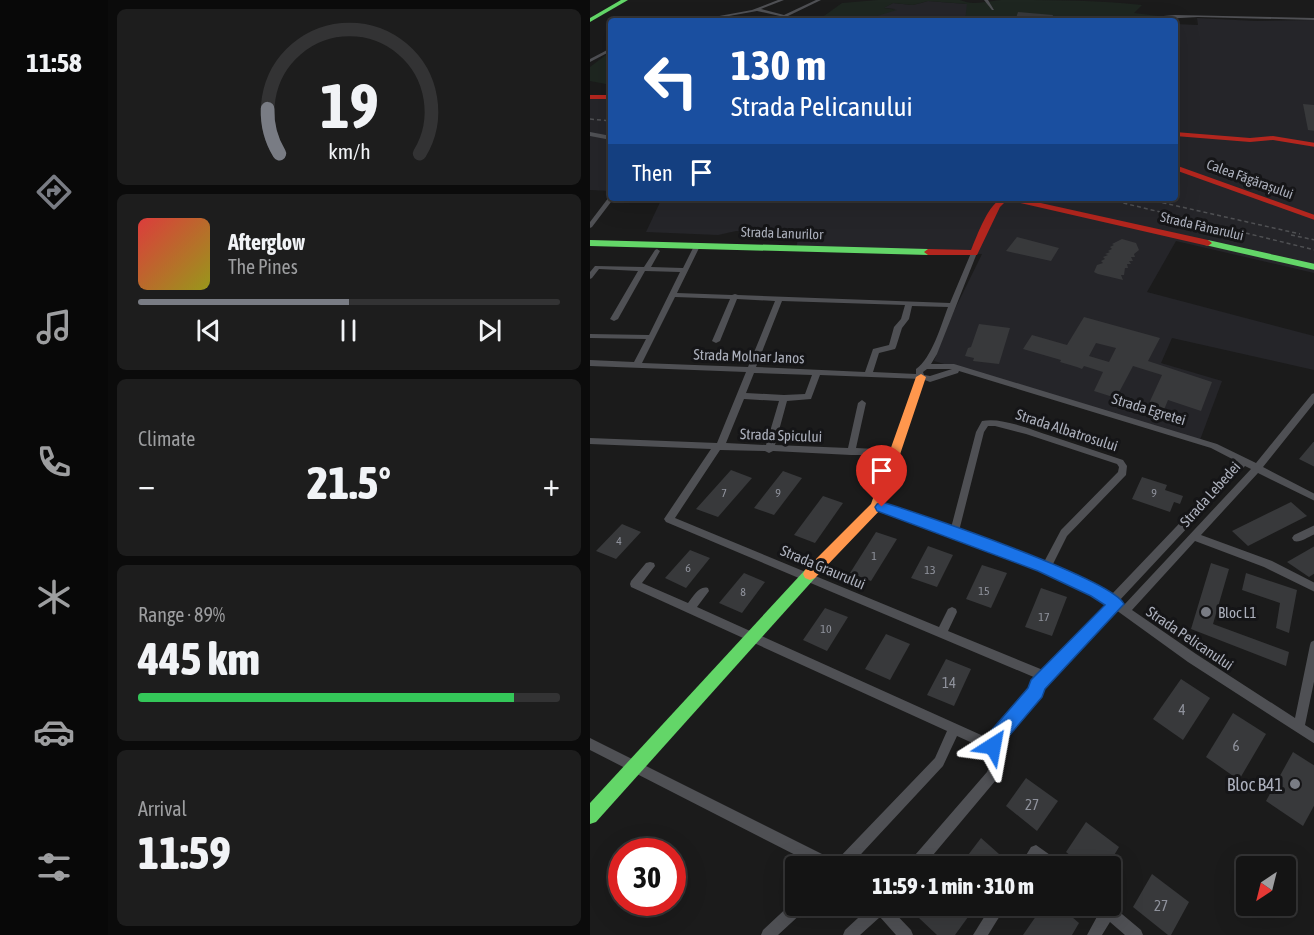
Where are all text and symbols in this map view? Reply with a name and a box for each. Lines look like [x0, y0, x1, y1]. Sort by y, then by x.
text: 130 m [731, 41, 826, 89]
icon: left [632, 42, 710, 120]
text: 11:58 [26, 47, 82, 78]
text: 19 [320, 70, 378, 141]
text: Strada Pelicanului [731, 91, 913, 122]
text: km/h [328, 139, 370, 164]
icon: arrive [685, 156, 718, 189]
street label: Calea Făgărașului [1204, 156, 1296, 202]
text: Then [632, 160, 673, 186]
icon: directions [33, 171, 75, 213]
street label: Strada Fânarului [1159, 209, 1245, 243]
street label: Strada Lanurilor [741, 224, 824, 242]
text: Afterglow [228, 229, 305, 255]
text: The Pines [228, 255, 298, 278]
icon: music [33, 306, 75, 348]
icon: previous [192, 314, 225, 347]
icon: pause [332, 314, 365, 347]
icon: next [473, 314, 506, 347]
street label: Strada Molnar Janos [693, 346, 805, 366]
street label: Strada Egretei [1110, 390, 1188, 428]
street label: Strada Albatrosului [1014, 405, 1120, 455]
street label: Strada Spicului [740, 425, 822, 445]
text: Climate [138, 427, 195, 450]
icon: phone [33, 441, 75, 483]
pin [856, 445, 907, 507]
icon: arrive [865, 454, 898, 487]
text: 21.5° [307, 457, 391, 509]
street label: Strada Lebedei [1176, 458, 1244, 530]
text: − [138, 465, 155, 503]
text: + [543, 465, 560, 503]
house number: 7 [721, 486, 727, 500]
house number: 9 [775, 486, 781, 500]
house number: 9 [1151, 486, 1157, 500]
house number: 4 [616, 534, 622, 548]
street label: Strada Graurului [778, 541, 868, 593]
house number: 1 [871, 549, 877, 563]
house number: 6 [685, 561, 691, 575]
house number: 13 [924, 563, 936, 577]
icon: climate [33, 576, 75, 618]
house number: 15 [978, 584, 990, 598]
house number: 8 [740, 585, 746, 599]
text: Range · 89% [138, 603, 225, 626]
street label: Strada Pelicanului [1143, 603, 1237, 673]
place label: Bloc L1 [1218, 604, 1256, 621]
marker: Bloc L1 [1199, 605, 1213, 619]
house number: 17 [1038, 610, 1050, 624]
house number: 10 [820, 622, 832, 636]
text: 445 km [138, 633, 260, 685]
house number: 14 [942, 674, 956, 691]
house number: 4 [1178, 701, 1186, 718]
icon: car [33, 711, 75, 753]
position arrow [961, 714, 1025, 778]
house number: 6 [1232, 737, 1240, 754]
place label: Bloc B41 [1227, 774, 1283, 795]
marker: Bloc B41 [1288, 777, 1302, 791]
house number: 27 [1025, 796, 1039, 813]
text: Arrival [138, 797, 187, 820]
text: 11:59 [138, 827, 231, 879]
speed limit sign: 30 [608, 838, 686, 916]
icon: filters [33, 846, 75, 888]
north arrow [1236, 856, 1296, 916]
map controls [1236, 856, 1296, 916]
text: 11:59 · 1 min · 310 m [872, 873, 1034, 899]
house number: 27 [1154, 897, 1168, 914]

